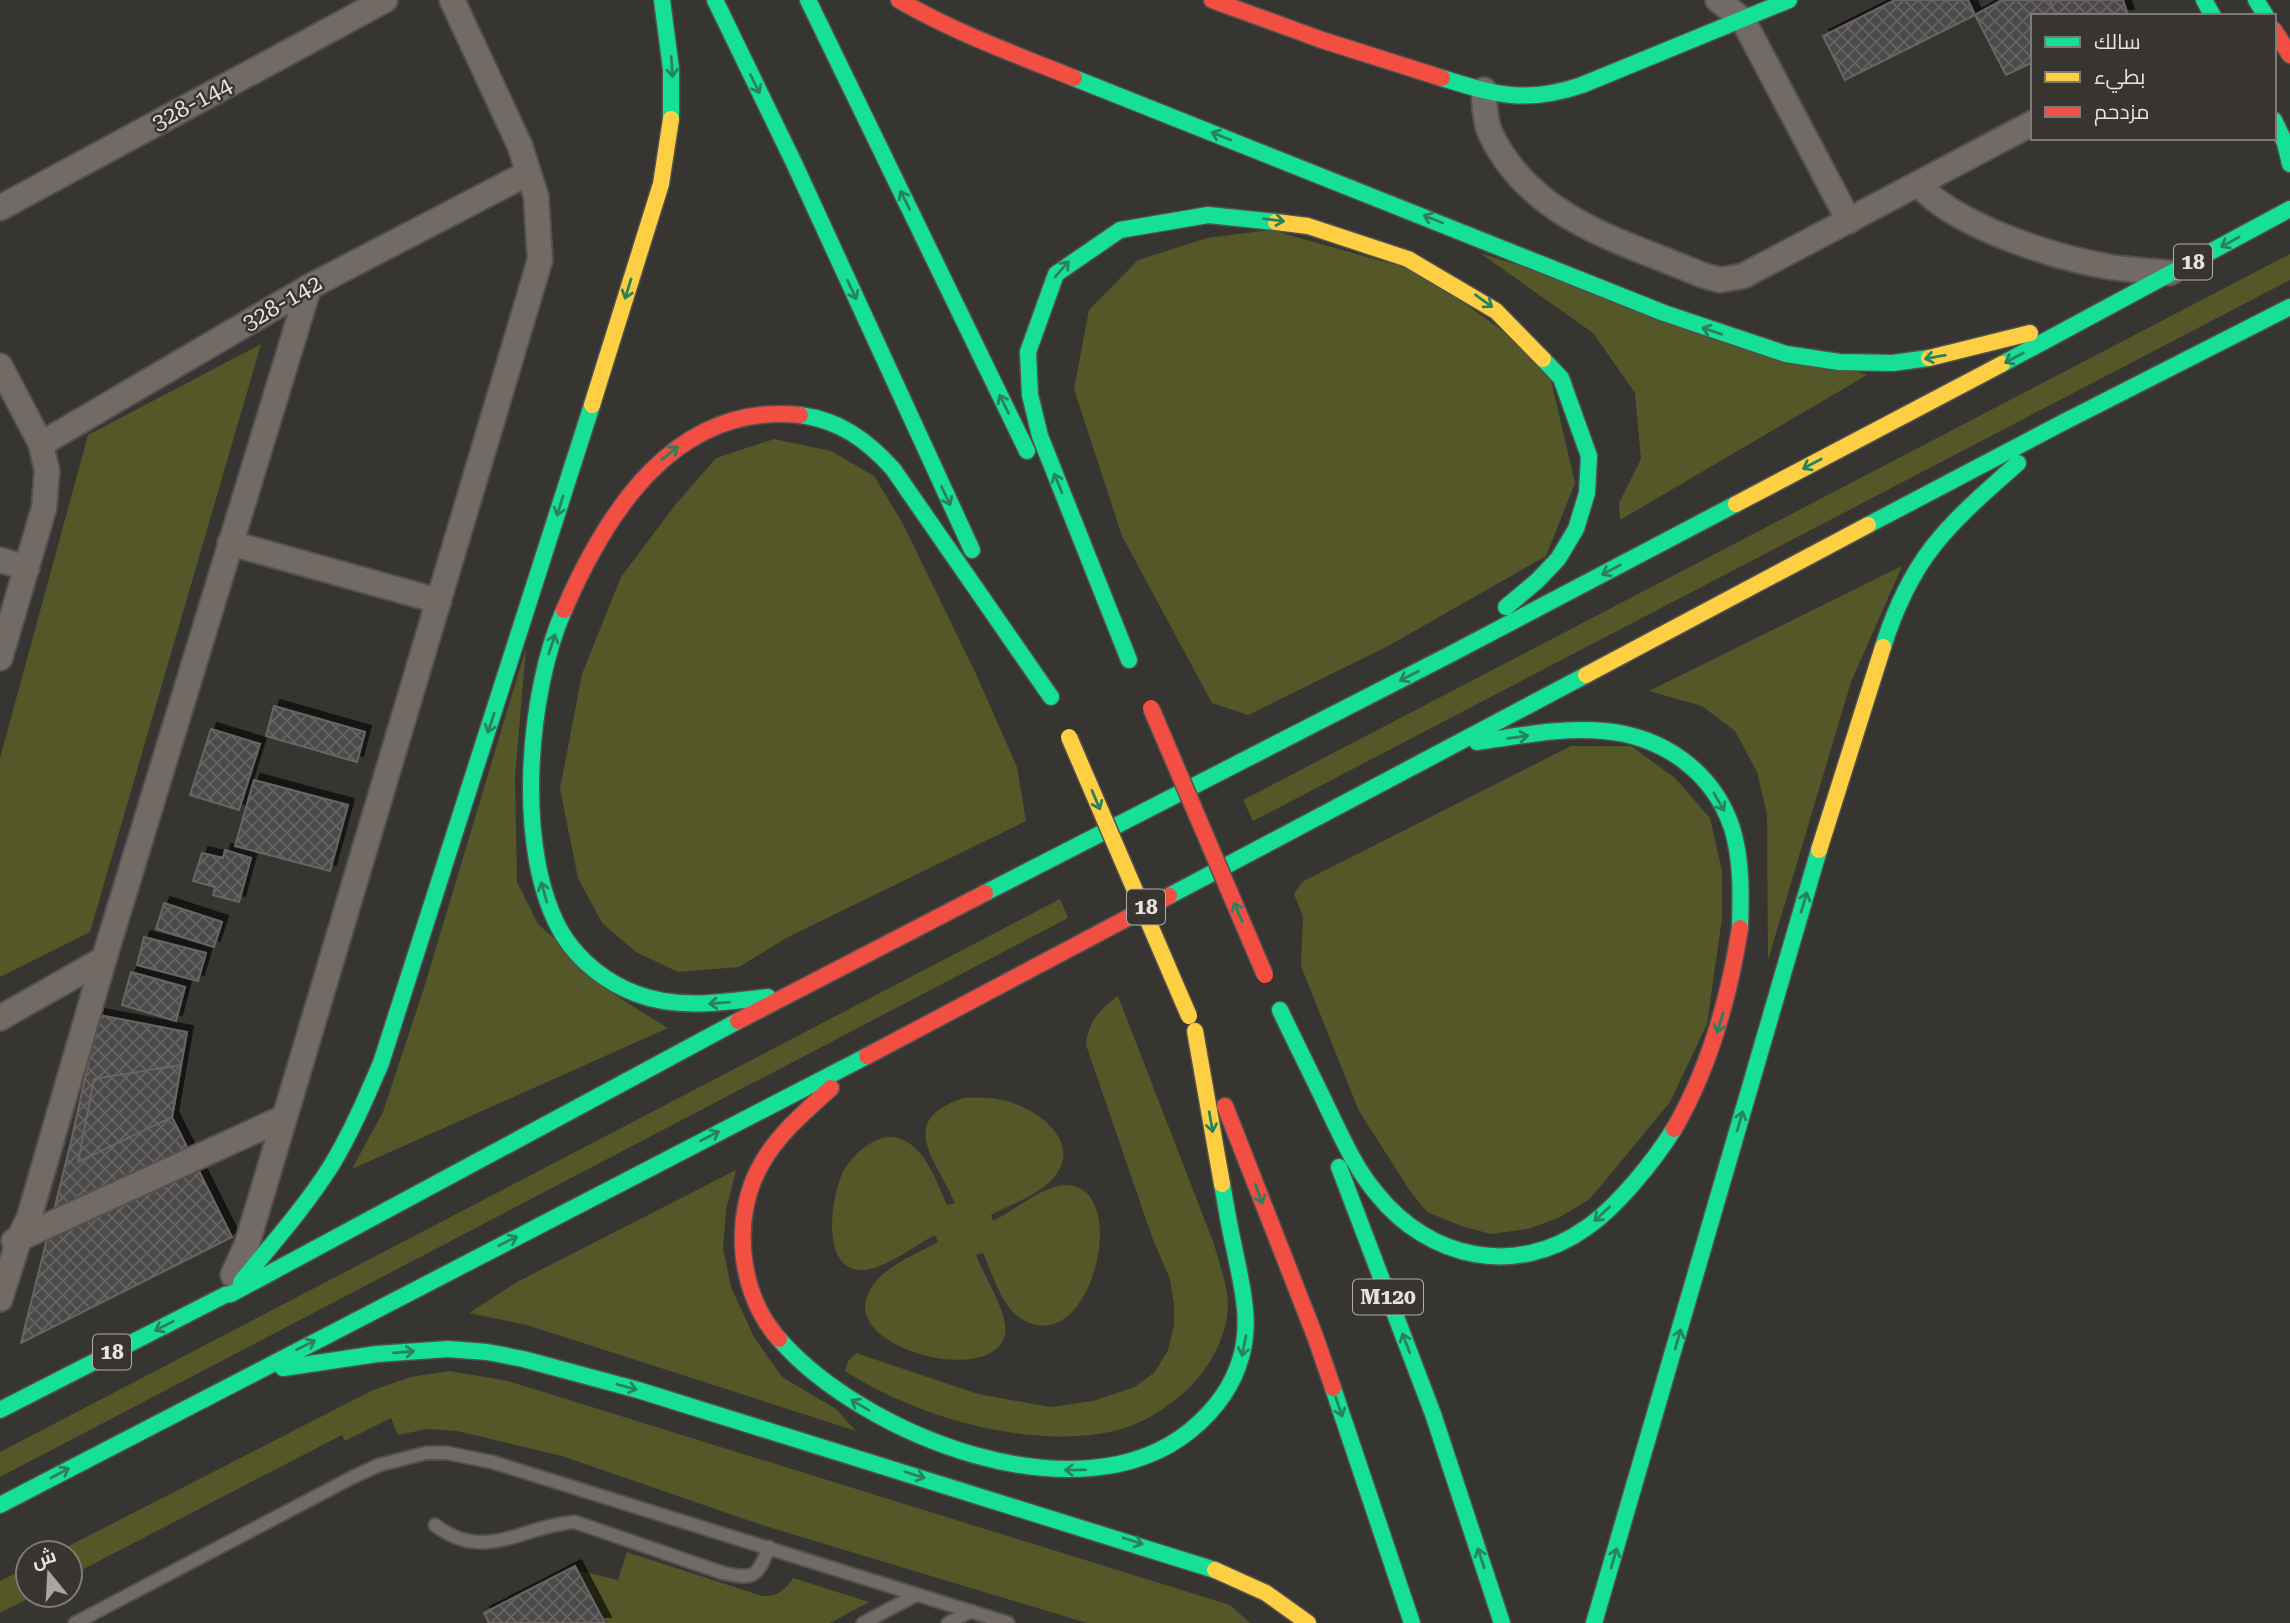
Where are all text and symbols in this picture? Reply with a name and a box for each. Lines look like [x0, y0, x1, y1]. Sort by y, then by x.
legend [2031, 14, 2276, 140]
text: سالك [2094, 30, 2141, 54]
one-way arrow [666, 56, 679, 78]
text: بطيء [2094, 65, 2145, 93]
street label: 328-144 [147, 72, 237, 136]
one-way arrow [749, 73, 763, 94]
text: مزدحم [2094, 100, 2149, 126]
one-way arrow [1211, 128, 1232, 141]
one-way arrow [898, 190, 911, 211]
one-way arrow [1422, 212, 1444, 225]
one-way arrow [1263, 214, 1285, 227]
one-way arrow [2220, 236, 2241, 249]
road number: 18 [2174, 244, 2212, 280]
one-way arrow [1054, 260, 1070, 278]
street label: 328-142 [237, 269, 327, 337]
one-way arrow [621, 277, 634, 299]
one-way arrow [845, 279, 859, 300]
one-way arrow [1474, 294, 1493, 309]
one-way arrow [1702, 324, 1724, 336]
one-way arrow [1924, 351, 1947, 365]
one-way arrow [2004, 352, 2025, 366]
one-way arrow [997, 394, 1010, 415]
one-way arrow [661, 445, 679, 461]
one-way arrow [1803, 458, 1823, 472]
one-way arrow [1051, 472, 1064, 494]
one-way arrow [941, 486, 954, 507]
one-way arrow [553, 495, 566, 517]
one-way arrow [1601, 564, 1622, 578]
one-way arrow [547, 633, 560, 655]
one-way arrow [1400, 669, 1420, 683]
one-way arrow [484, 711, 497, 733]
one-way arrow [1506, 730, 1529, 743]
one-way arrow [1090, 788, 1103, 810]
one-way arrow [1712, 791, 1726, 811]
one-way arrow [537, 881, 550, 904]
road number: 18 [1127, 890, 1165, 925]
one-way arrow [1798, 891, 1811, 913]
one-way arrow [1231, 902, 1244, 923]
one-way arrow [709, 997, 731, 1010]
one-way arrow [1712, 1011, 1725, 1033]
one-way arrow [1205, 1110, 1218, 1133]
one-way arrow [1735, 1110, 1748, 1132]
one-way arrow [699, 1129, 720, 1143]
one-way arrow [1254, 1182, 1267, 1204]
one-way arrow [1593, 1206, 1611, 1222]
one-way arrow [497, 1233, 518, 1247]
road number: M120 [1353, 1280, 1423, 1314]
one-way arrow [154, 1320, 175, 1334]
one-way arrow [1672, 1329, 1685, 1351]
one-way arrow [1399, 1333, 1411, 1355]
road number: 18 [93, 1334, 131, 1370]
one-way arrow [1236, 1334, 1250, 1357]
one-way arrow [295, 1338, 315, 1352]
one-way arrow [393, 1345, 415, 1358]
one-way arrow [616, 1381, 638, 1394]
one-way arrow [1334, 1395, 1346, 1417]
one-way arrow [850, 1398, 870, 1412]
one-way arrow [1064, 1463, 1087, 1477]
one-way arrow [50, 1466, 70, 1480]
one-way arrow [904, 1470, 926, 1483]
one-way arrow [1121, 1536, 1143, 1548]
north arrow [14, 1539, 84, 1609]
text: ش [29, 1544, 59, 1573]
one-way arrow [1474, 1547, 1487, 1569]
one-way arrow [1608, 1547, 1621, 1569]

